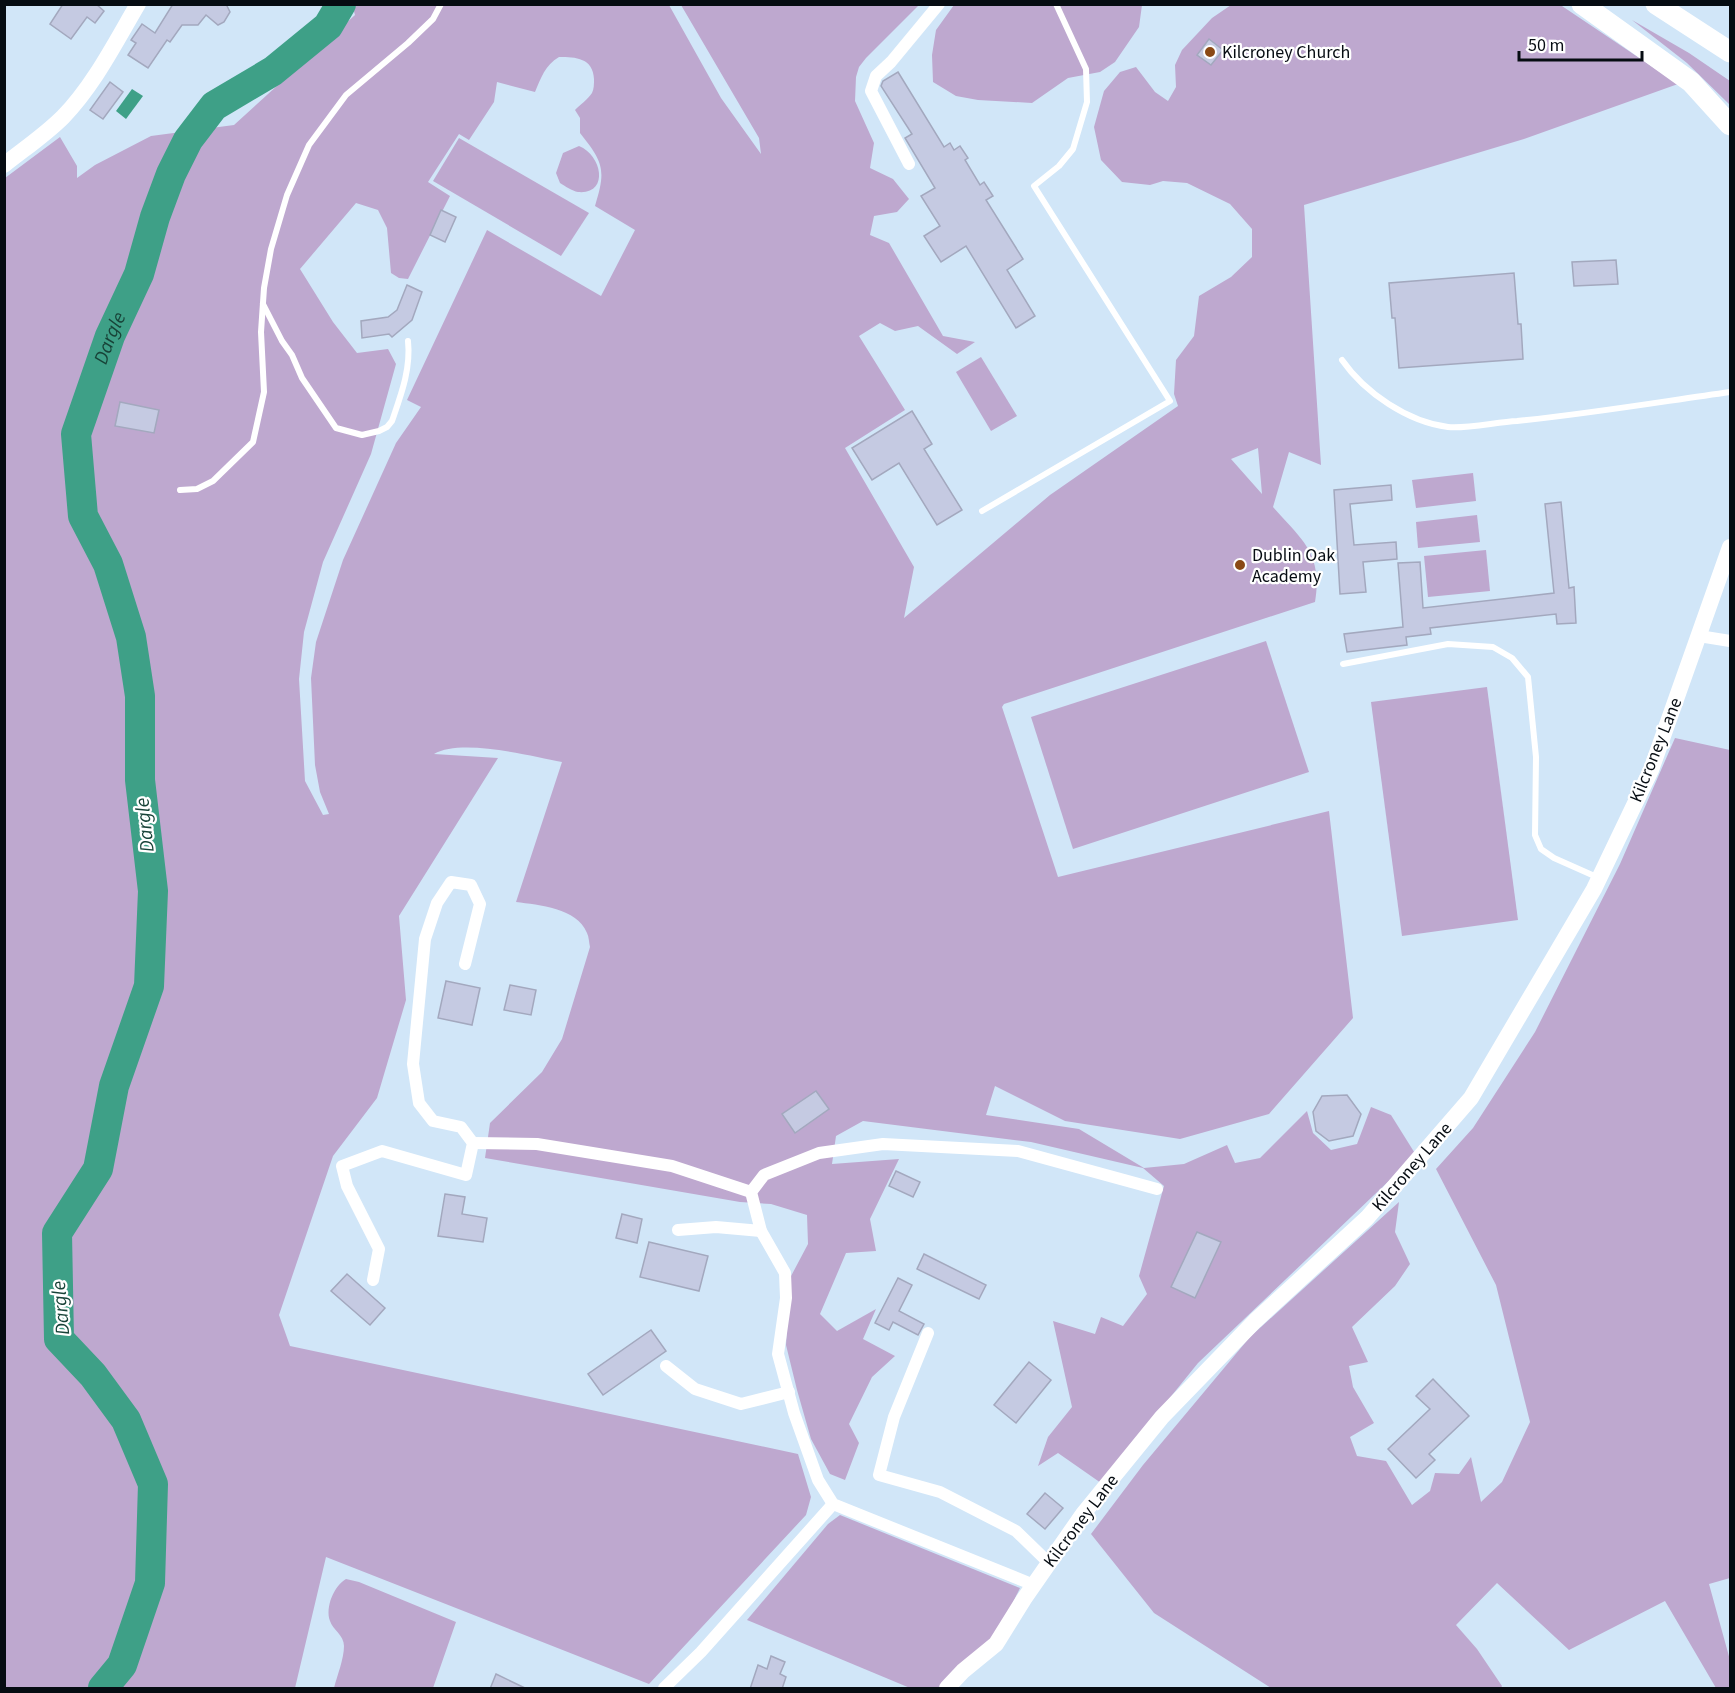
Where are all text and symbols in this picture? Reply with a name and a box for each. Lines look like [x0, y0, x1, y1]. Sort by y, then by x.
scale bar [1519, 24, 1642, 62]
text: 50 m [1528, 33, 1564, 58]
place label: Kilcroney Church [1222, 40, 1350, 65]
marker: Kilcroney Church [1203, 45, 1217, 59]
water label: Dargle [87, 307, 133, 368]
place label: Dublin Oak Academy [1252, 543, 1335, 589]
marker: Dublin Oak Academy [1233, 558, 1247, 572]
street label: Kilcroney Lane [1624, 694, 1688, 806]
water label: Dargle [128, 796, 162, 854]
street label: Kilcroney Lane [1366, 1117, 1458, 1217]
water label: Dargle [45, 1280, 77, 1336]
street label: Kilcroney Lane [1038, 1469, 1124, 1573]

